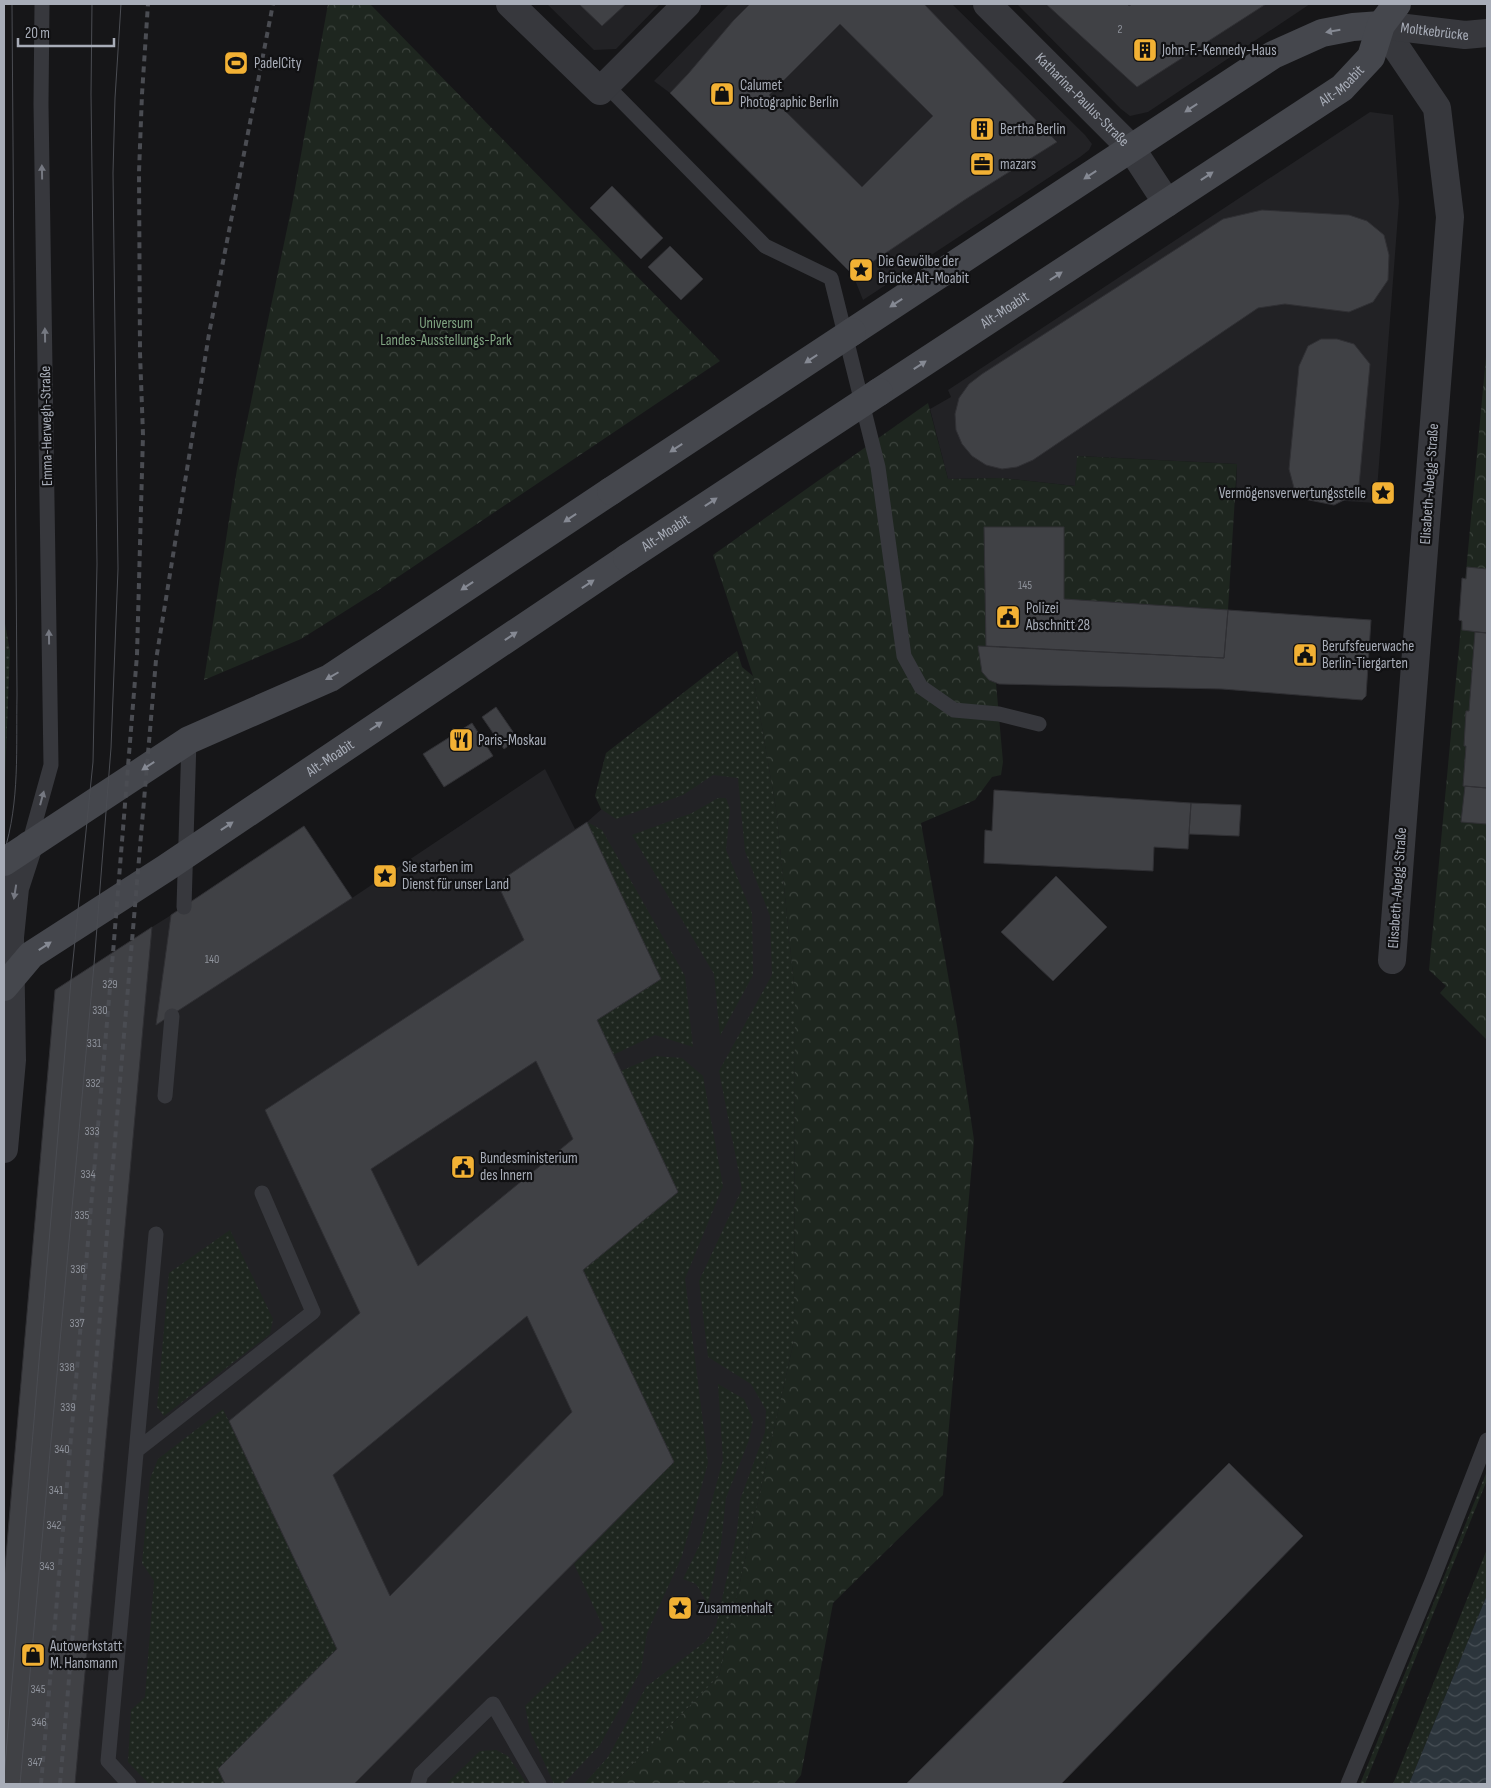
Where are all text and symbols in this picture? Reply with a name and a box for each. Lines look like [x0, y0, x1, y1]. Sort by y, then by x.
scale bar [18, 15, 114, 47]
street label: Moltkebrücke [1399, 18, 1470, 45]
house number: 2 [1118, 22, 1123, 37]
text: 20 m [25, 24, 50, 43]
one-way arrow [1325, 28, 1341, 36]
building icon: John-F.-Kennedy-Haus [1132, 37, 1158, 63]
place label: John-F.-Kennedy-Haus [1161, 41, 1277, 60]
street label: Katharina-Paulus-Straße [1031, 49, 1133, 151]
sports icon: PadelCity [223, 50, 249, 76]
place label: PadelCity [254, 54, 302, 73]
street label: Alt-Moabit [1315, 61, 1369, 111]
place label: Calumet Photographic Berlin [740, 76, 839, 112]
shop icon: Calumet Photographic Berlin [709, 81, 735, 107]
one-way arrow [1185, 103, 1198, 113]
building icon: Bertha Berlin [969, 116, 995, 142]
place label: Bertha Berlin [1000, 120, 1066, 139]
office icon: mazars [969, 151, 995, 177]
place label: mazars [1000, 155, 1036, 174]
one-way arrow [38, 164, 46, 180]
one-way arrow [1083, 170, 1096, 179]
one-way arrow [1201, 171, 1214, 181]
place label: Die Gewölbe der Brücke Alt-Moabit [878, 252, 970, 288]
place icon: Die Gewölbe der Brücke Alt-Moabit [848, 257, 874, 283]
one-way arrow [1049, 271, 1062, 281]
street label: Alt-Moabit [976, 287, 1033, 333]
one-way arrow [889, 298, 903, 308]
park label: Universum Landes-Ausstellungs-Park [380, 314, 512, 350]
one-way arrow [41, 326, 49, 342]
one-way arrow [805, 354, 818, 364]
one-way arrow [913, 361, 927, 370]
street label: Emma-Herwegh-Straße [36, 366, 57, 486]
street label: Elisabeth-Abegg-Straße [1416, 423, 1443, 545]
one-way arrow [669, 444, 682, 453]
place icon: Vermögensverwertungsstelle [1370, 480, 1396, 506]
place label: Vermögensverwertungsstelle [1219, 484, 1366, 503]
one-way arrow [705, 497, 718, 507]
street label: Alt-Moabit [637, 510, 694, 556]
one-way arrow [564, 513, 577, 523]
house number: 145 [1018, 578, 1032, 593]
one-way arrow [581, 579, 595, 589]
one-way arrow [461, 581, 474, 591]
place label: Polizei Abschnitt 28 [1025, 599, 1090, 635]
public building icon: Polizei Abschnitt 28 [995, 604, 1021, 630]
one-way arrow [45, 629, 53, 645]
one-way arrow [505, 631, 518, 641]
place label: Berufsfeuerwache Berlin-Tiergarten [1322, 637, 1414, 673]
public building icon: Berufsfeuerwache Berlin-Tiergarten [1292, 642, 1318, 668]
one-way arrow [325, 672, 338, 681]
one-way arrow [370, 721, 383, 731]
restaurant icon: Paris-Moskau [448, 727, 474, 753]
place label: Paris-Moskau [478, 731, 546, 750]
street label: Alt-Moabit [302, 735, 358, 782]
one-way arrow [142, 762, 155, 771]
one-way arrow [38, 791, 46, 806]
one-way arrow [220, 821, 233, 831]
street label: Elisabeth-Abegg-Straße [1384, 827, 1411, 949]
place label: Sie starben im Dienst für unser Land [402, 858, 509, 894]
place icon: Sie starben im Dienst für unser Land [372, 863, 398, 889]
one-way arrow [11, 884, 19, 900]
one-way arrow [39, 941, 52, 951]
house number: 140 [205, 952, 219, 967]
house number: 329 [102, 977, 118, 992]
house number: 330 [92, 1003, 108, 1018]
house number: 331 [87, 1036, 102, 1051]
house number: 332 [85, 1076, 101, 1091]
house number: 333 [84, 1124, 100, 1139]
place label: Bundesministerium des Innern [480, 1149, 578, 1185]
public building icon: Bundesministerium des Innern [450, 1154, 476, 1180]
house number: 334 [80, 1167, 96, 1182]
house number: 335 [75, 1208, 90, 1223]
house number: 336 [70, 1262, 86, 1277]
house number: 337 [70, 1316, 85, 1331]
house number: 338 [59, 1360, 75, 1375]
house number: 339 [60, 1400, 76, 1415]
house number: 340 [54, 1442, 70, 1457]
house number: 341 [49, 1483, 64, 1498]
house number: 342 [46, 1518, 62, 1533]
house number: 343 [39, 1559, 55, 1574]
place icon: Zusammenhalt [667, 1595, 693, 1621]
place label: Zusammenhalt [698, 1599, 773, 1618]
place label: Autowerkstatt M. Hansmann [49, 1637, 123, 1673]
shop icon: Autowerkstatt M. Hansmann [20, 1642, 46, 1668]
house number: 345 [31, 1682, 46, 1697]
house number: 346 [31, 1715, 47, 1730]
house number: 347 [28, 1755, 43, 1770]

